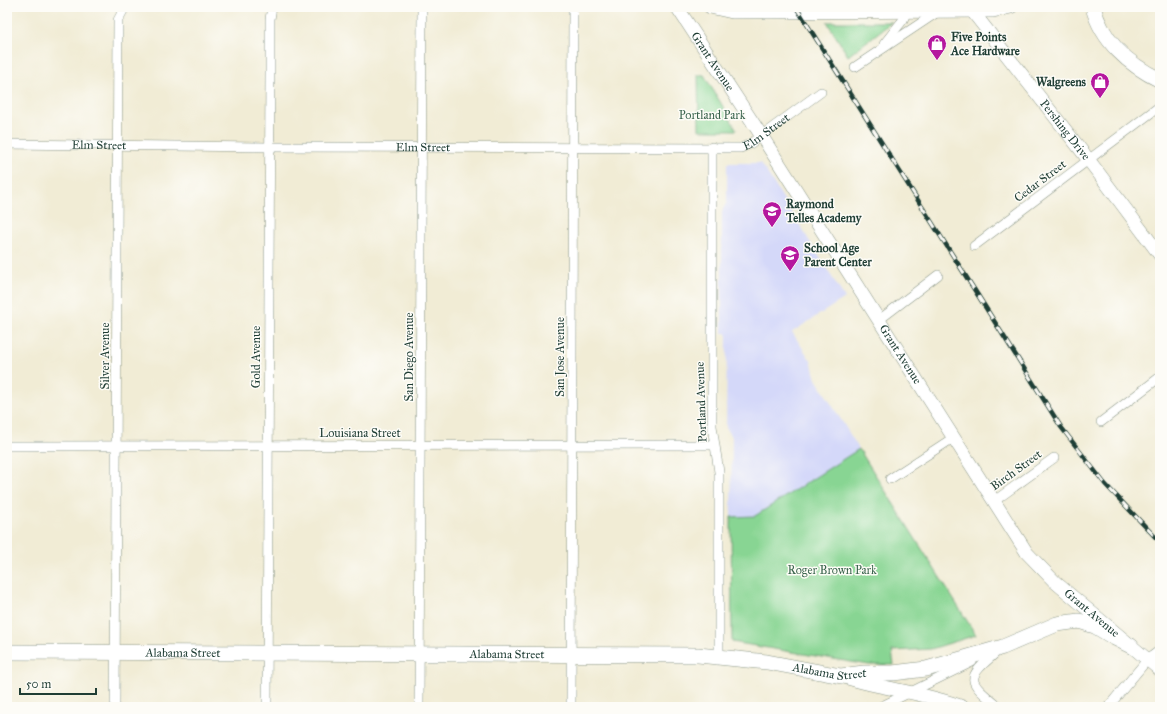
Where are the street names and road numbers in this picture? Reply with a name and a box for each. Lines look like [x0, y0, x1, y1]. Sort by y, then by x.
street label: Grant Avenue [688, 29, 737, 93]
street label: Pershing Drive [1037, 97, 1093, 163]
street label: Elm Street [741, 110, 793, 153]
street label: Elm Street [72, 138, 127, 152]
street label: Elm Street [396, 140, 451, 154]
street label: Cedar Street [1011, 157, 1069, 205]
street label: San Diego Avenue [402, 312, 417, 402]
street label: San Jose Avenue [553, 317, 568, 397]
street label: Silver Avenue [98, 322, 112, 390]
street label: Grant Avenue [876, 322, 925, 387]
street label: Gold Avenue [249, 326, 263, 388]
street label: Portland Avenue [693, 361, 709, 443]
street label: Louisiana Street [319, 426, 401, 440]
street label: Birch Street [988, 446, 1045, 493]
street label: Grant Avenue [1061, 586, 1122, 640]
street label: Alabama Street [144, 646, 221, 660]
street label: Alabama Street [468, 647, 545, 661]
street label: Alabama Street [790, 660, 867, 683]

